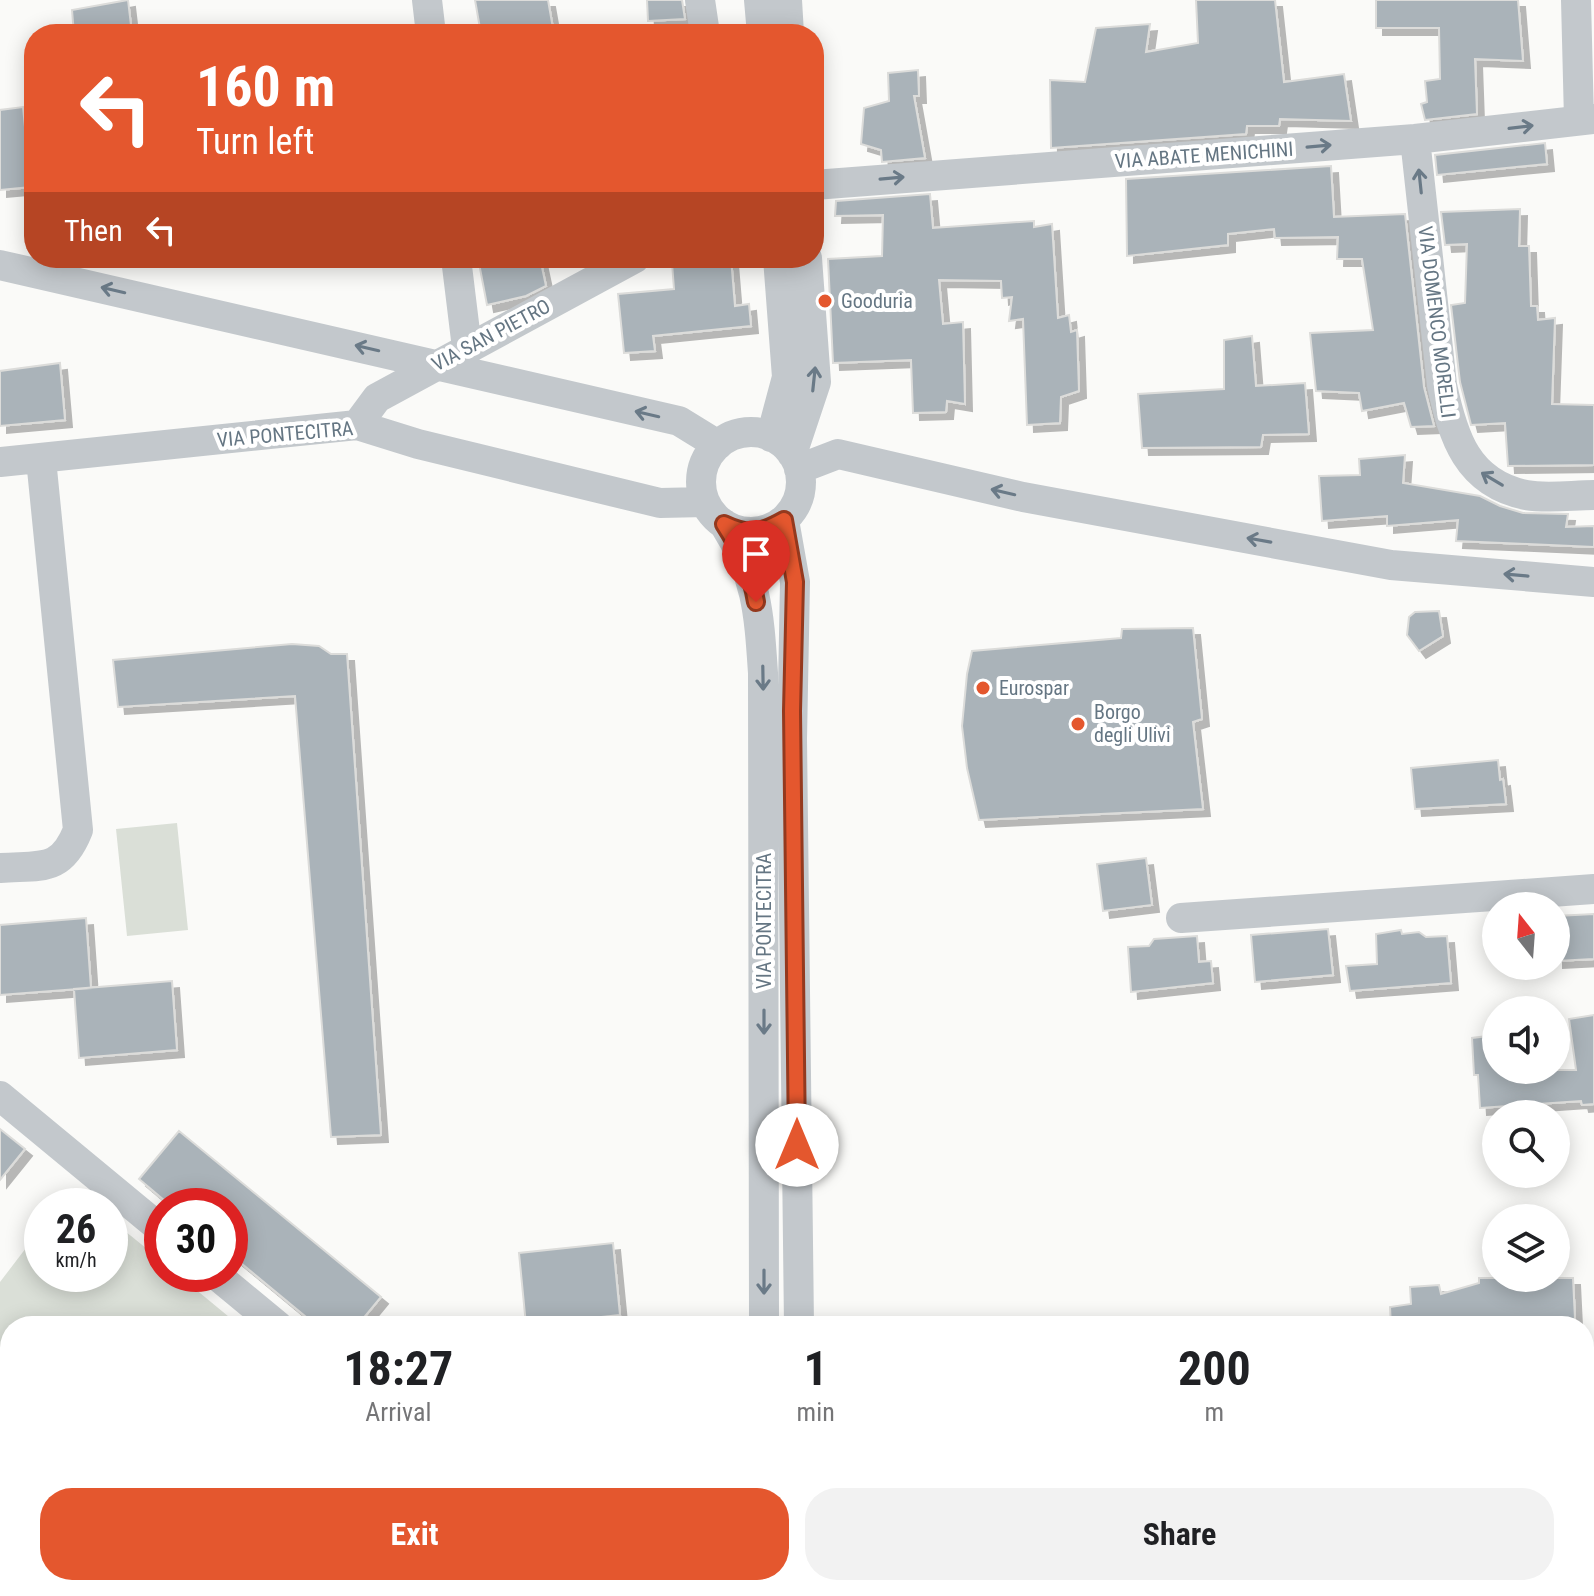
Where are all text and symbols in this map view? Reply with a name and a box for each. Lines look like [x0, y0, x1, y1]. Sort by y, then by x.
text: 160 m [196, 54, 335, 120]
icon: left [64, 56, 168, 160]
one-way arrow [1507, 119, 1533, 134]
text: Turn left [196, 121, 314, 163]
street label: VIA ABATE MENICHINI [1114, 137, 1294, 173]
one-way arrow [1305, 139, 1331, 154]
one-way arrow [1412, 169, 1427, 195]
one-way arrow [878, 170, 905, 185]
icon: left [139, 208, 183, 252]
text: Then [64, 213, 123, 248]
street label: VIA DOMENCO MORELLI [1413, 225, 1461, 419]
one-way arrow [101, 282, 127, 297]
place label: Gooduria [841, 289, 913, 313]
marker: Gooduria [816, 292, 834, 310]
street label: VIA SAN PIETRO [428, 294, 554, 376]
one-way arrow [355, 340, 380, 355]
one-way arrow [806, 367, 821, 393]
one-way arrow [635, 406, 661, 421]
street label: VIA PONTECITRA [216, 416, 355, 452]
one-way arrow [1481, 471, 1504, 487]
one-way arrow [991, 484, 1017, 499]
pin [722, 520, 790, 602]
icon: arrive [734, 532, 778, 576]
one-way arrow [1247, 532, 1272, 547]
one-way arrow [1503, 567, 1530, 582]
one-way arrow [755, 664, 771, 691]
place label: Eurospar [999, 676, 1069, 700]
marker: Eurospar [974, 679, 992, 697]
place label: Borgo degli Ulivi [1094, 700, 1170, 747]
marker: Borgo degli Ulivi [1069, 715, 1087, 733]
street label: VIA PONTECITRA [752, 852, 776, 989]
north arrow [1482, 892, 1570, 980]
map controls [1482, 892, 1570, 1292]
button: sound [1482, 996, 1570, 1084]
one-way arrow [756, 1008, 772, 1035]
button: search [1482, 1100, 1570, 1188]
position arrow [755, 1103, 839, 1187]
speed limit sign: 30 [144, 1188, 248, 1292]
button: layers [1482, 1204, 1570, 1292]
text: 26 [56, 1206, 96, 1253]
text: km/h [55, 1248, 97, 1272]
one-way arrow [756, 1268, 772, 1295]
text: 18:27 [343, 1340, 453, 1397]
text: 1 [804, 1340, 828, 1397]
text: 200 [1178, 1340, 1251, 1397]
text: Arrival [365, 1397, 431, 1427]
text: min [797, 1397, 835, 1427]
text: m [1205, 1397, 1224, 1427]
button: Exit [40, 1488, 789, 1580]
button: Share [805, 1488, 1554, 1580]

